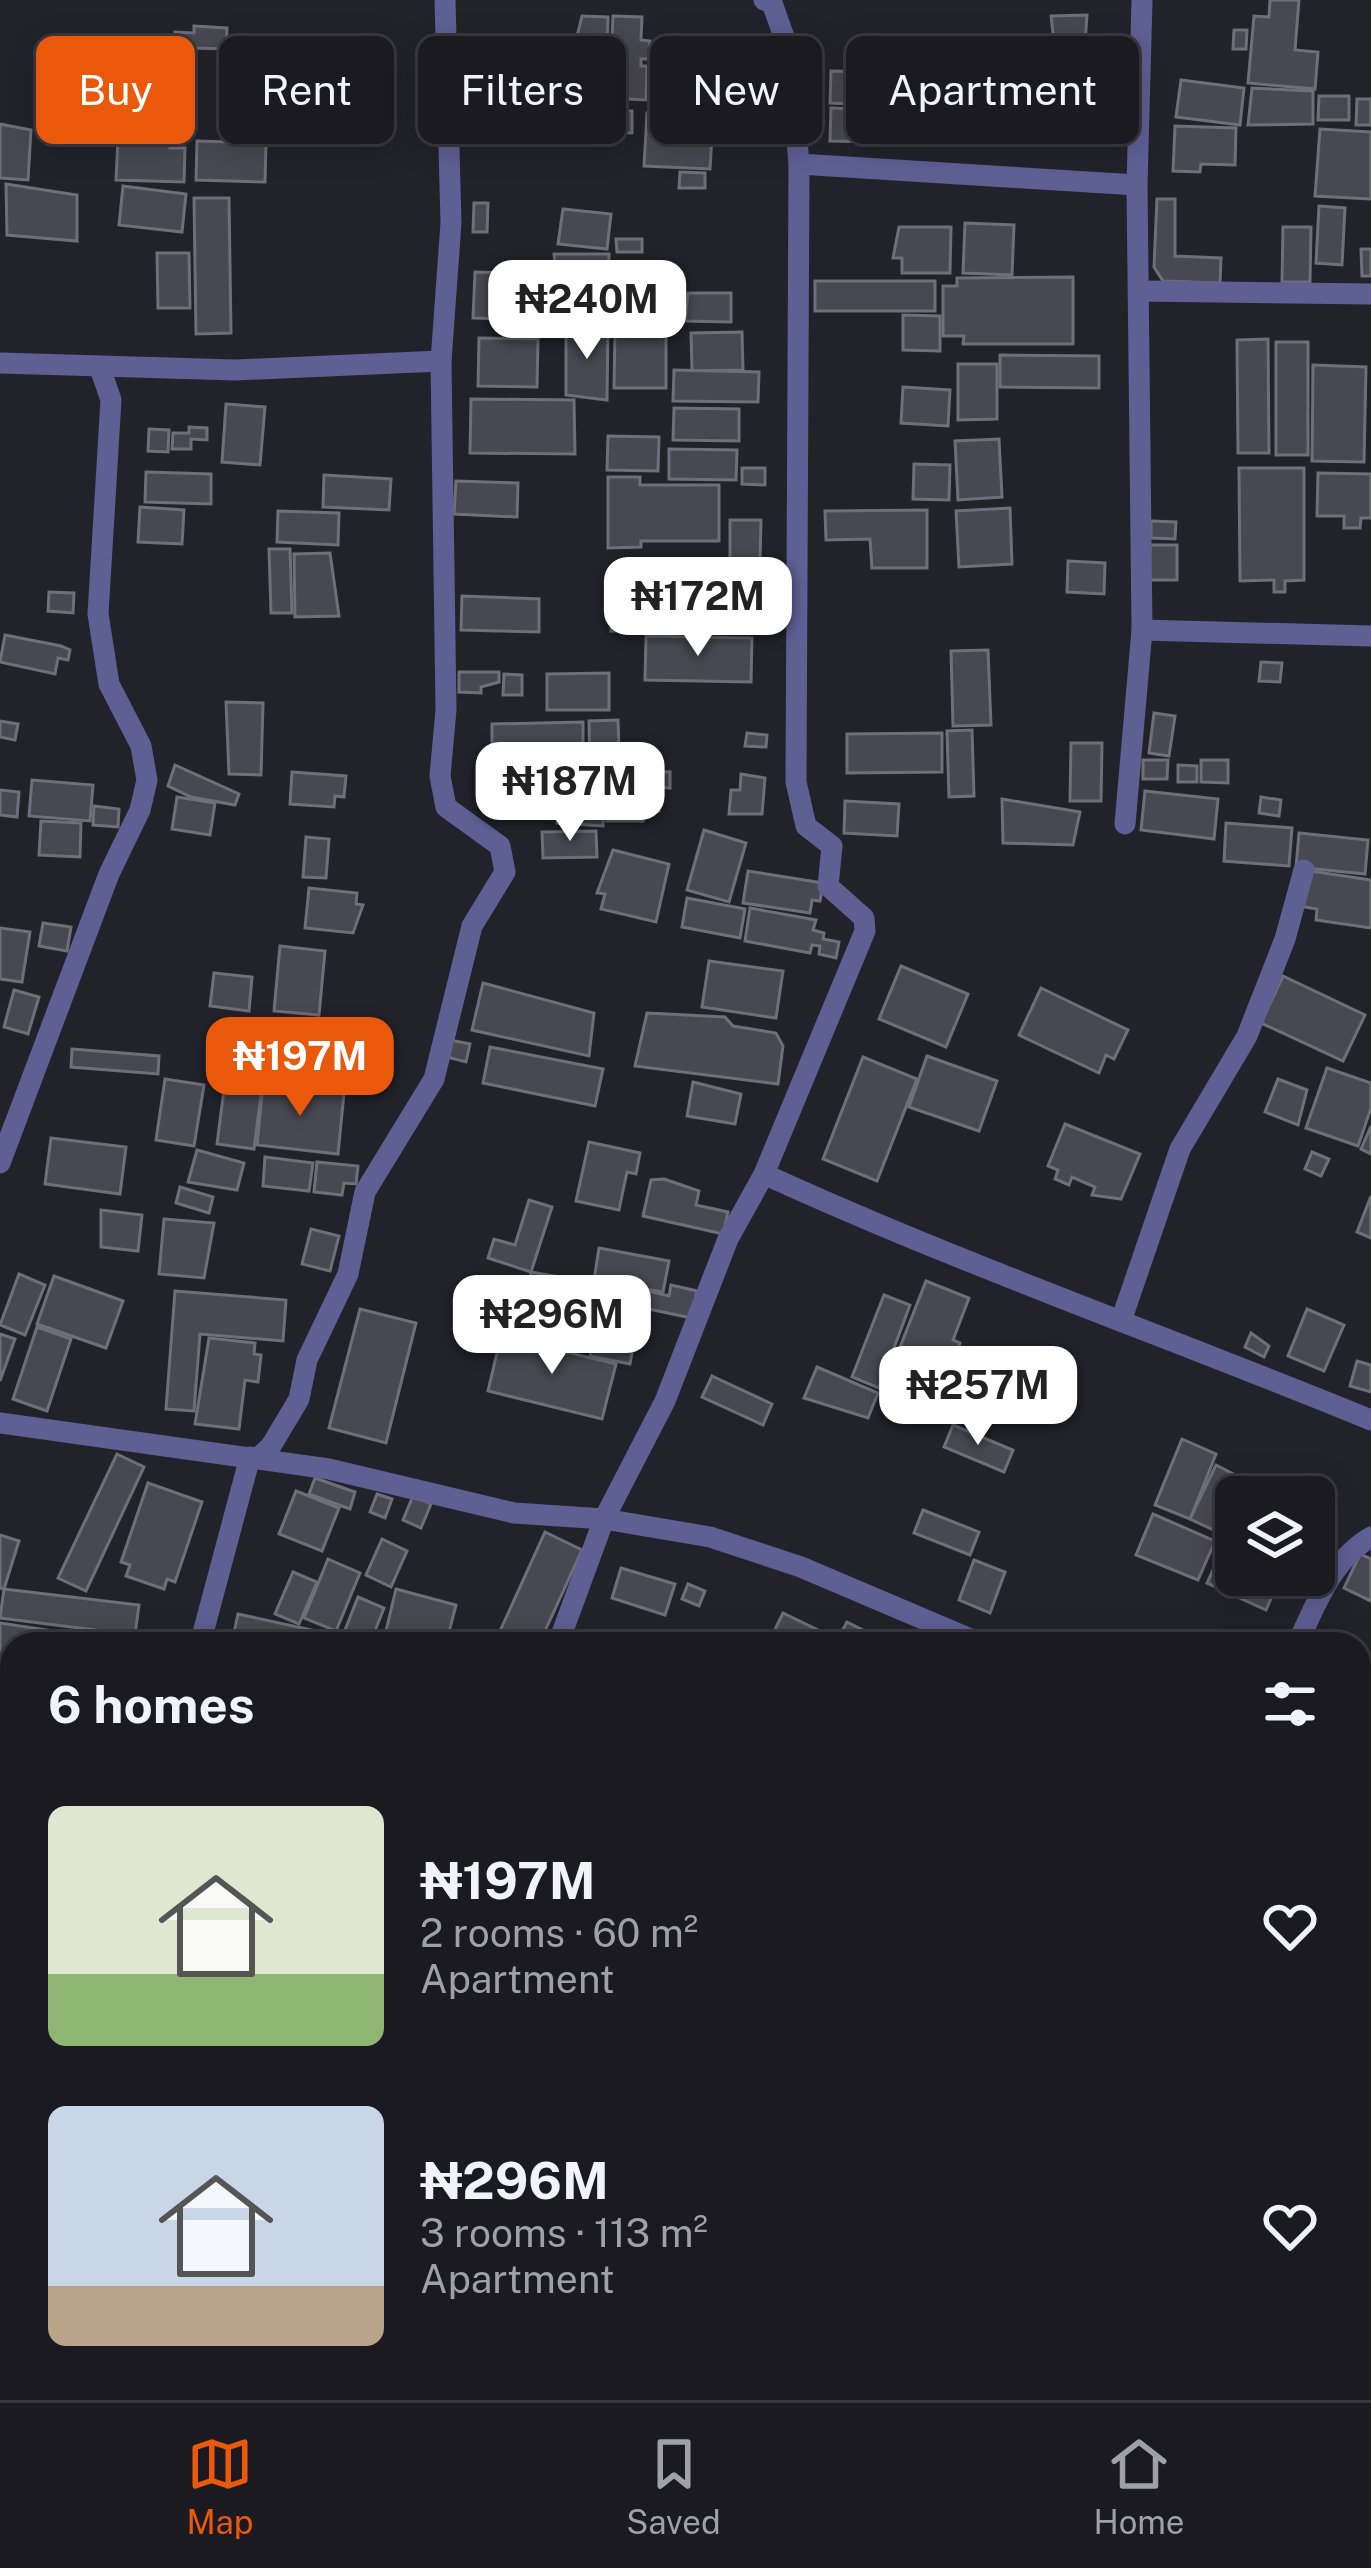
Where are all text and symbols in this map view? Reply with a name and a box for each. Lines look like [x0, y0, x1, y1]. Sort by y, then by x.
chip: Buy [36, 36, 195, 144]
chip: Rent [219, 36, 394, 144]
chip: Filters [418, 36, 626, 144]
chip: New [650, 36, 822, 144]
chip: Apartment [846, 36, 1139, 144]
pin: ₦240M [503, 260, 671, 362]
text: ₦240M [515, 276, 659, 322]
pin: ₦172M [614, 557, 782, 659]
text: ₦172M [631, 573, 765, 619]
pin: ₦187M [486, 742, 654, 844]
text: ₦187M [503, 758, 637, 804]
pin: ₦197M [216, 1017, 384, 1119]
text: ₦197M [233, 1033, 367, 1079]
pin: ₦296M [468, 1275, 636, 1377]
text: ₦296M [480, 1291, 624, 1337]
pin: ₦257M [894, 1346, 1062, 1448]
text: ₦257M [906, 1362, 1050, 1408]
map controls [1215, 1476, 1335, 1596]
button: layers [1215, 1476, 1335, 1596]
icon: filters [1257, 1671, 1323, 1737]
text: 6 homes [48, 1675, 255, 1734]
text: ₦197M [420, 1851, 596, 1910]
icon: home [144, 1854, 288, 1998]
icon: heart [1257, 1893, 1323, 1959]
text: 2 rooms · 60 m² [420, 1910, 698, 1956]
text: Apartment [420, 1956, 615, 2002]
text: ₦296M [420, 2151, 609, 2210]
icon: home [144, 2154, 288, 2298]
icon: heart [1257, 2193, 1323, 2259]
text: 3 rooms · 113 m² [420, 2210, 708, 2256]
text: Apartment [420, 2256, 615, 2302]
tab: Map [186, 2431, 253, 2541]
tab: Saved [626, 2431, 721, 2541]
tab: Home [1094, 2431, 1185, 2541]

